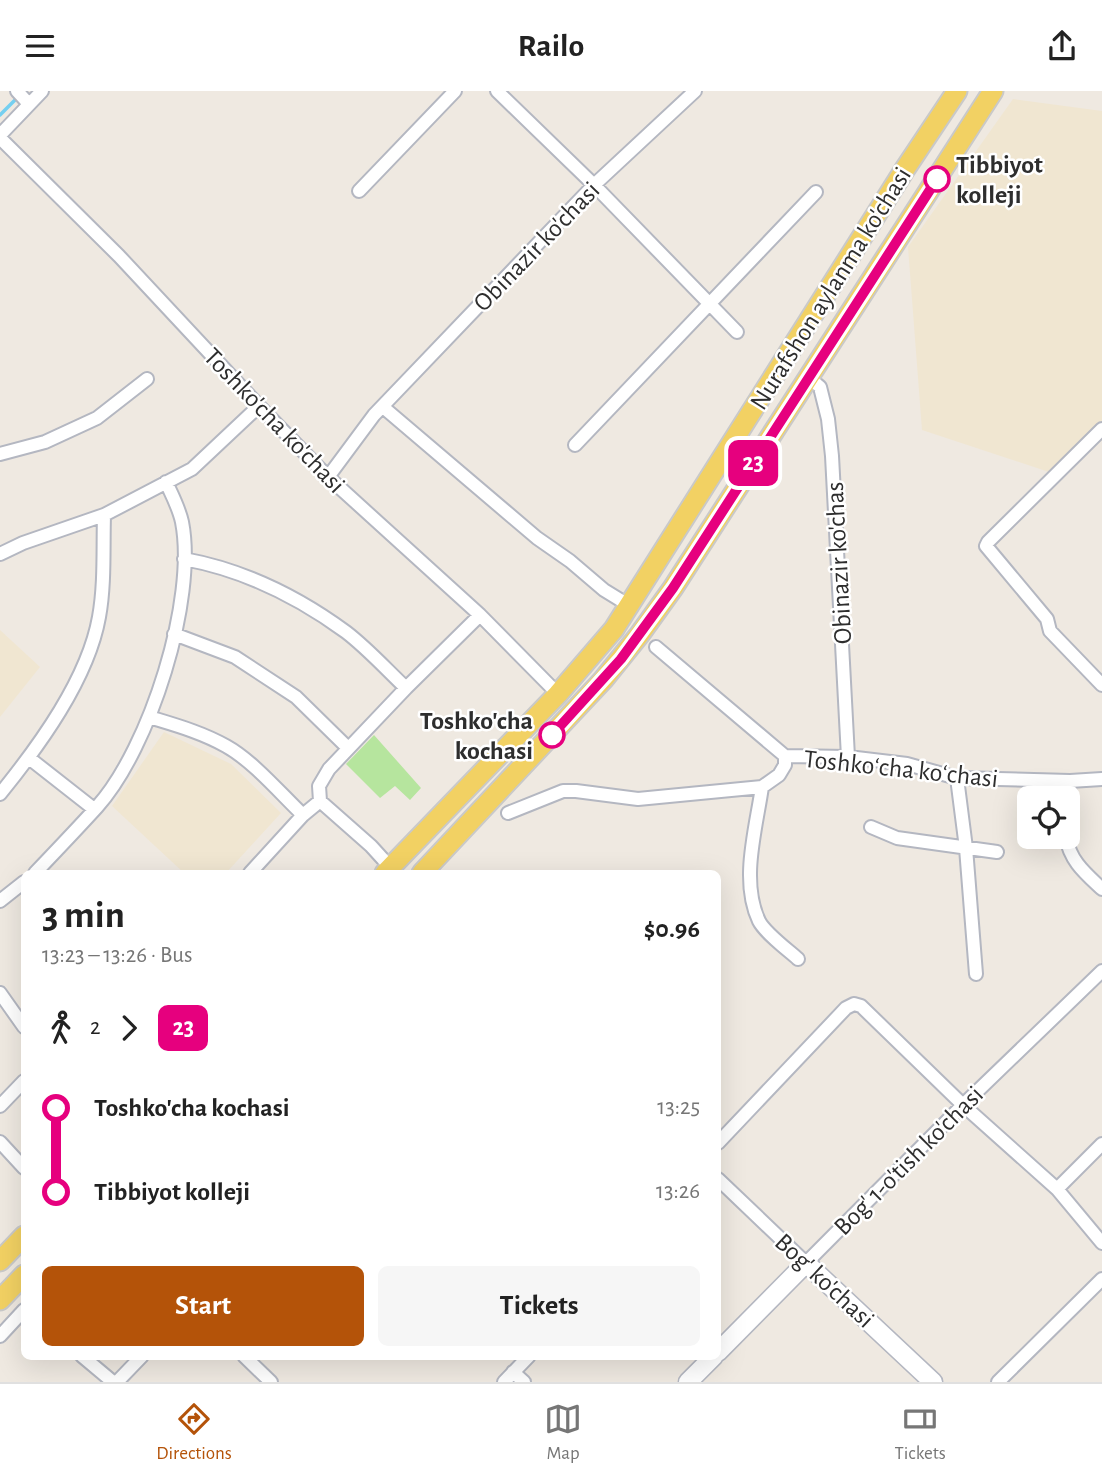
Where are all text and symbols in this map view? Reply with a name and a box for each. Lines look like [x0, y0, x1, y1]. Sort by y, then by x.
icon: menu [21, 27, 59, 65]
icon: share [1043, 27, 1081, 65]
text: Railo [518, 30, 584, 62]
place label: Tibbiyot kolleji [956, 152, 1043, 208]
street label: Nurafshon aylanma ko'chasi [746, 163, 916, 414]
marker: Tibbiyot kolleji [924, 166, 950, 192]
street label: Obinazir ko'chasi [469, 177, 605, 316]
street label: Toshko'cha ko'chasi [199, 343, 350, 498]
line badge: 23 [722, 440, 784, 486]
text: 23 [742, 451, 764, 475]
street label: Obinazir ko'chas [822, 481, 856, 645]
place label: Toshko'cha kochasi [420, 708, 533, 764]
marker: Toshko'cha kochasi [539, 722, 565, 748]
street label: Toshkoʻcha koʻchasi [802, 746, 999, 792]
map controls [1017, 786, 1080, 849]
button: locate [1017, 786, 1080, 849]
text: 3 min [42, 897, 125, 935]
text: $0.96 [644, 916, 700, 942]
text: 13:23 – 13:26 · Bus [42, 944, 193, 967]
icon: walk [42, 1009, 80, 1047]
icon: forward [110, 1009, 148, 1047]
text: 2 [90, 1016, 100, 1039]
text: 23 [172, 1016, 194, 1040]
street label: Bog' 1-o'tish ko'chasi [829, 1081, 988, 1240]
text: Toshko'cha kochasi [94, 1095, 290, 1121]
text: 13:25 [657, 1096, 700, 1119]
text: Tibbiyot kolleji [94, 1179, 250, 1205]
text: 13:26 [656, 1180, 700, 1203]
street label: Bog' ko'chasi [770, 1229, 879, 1333]
button: Start [42, 1266, 364, 1346]
button: Tickets [378, 1266, 700, 1346]
tab: Directions [156, 1400, 232, 1465]
tab: Map [544, 1400, 582, 1465]
tab: Tickets [894, 1400, 946, 1465]

